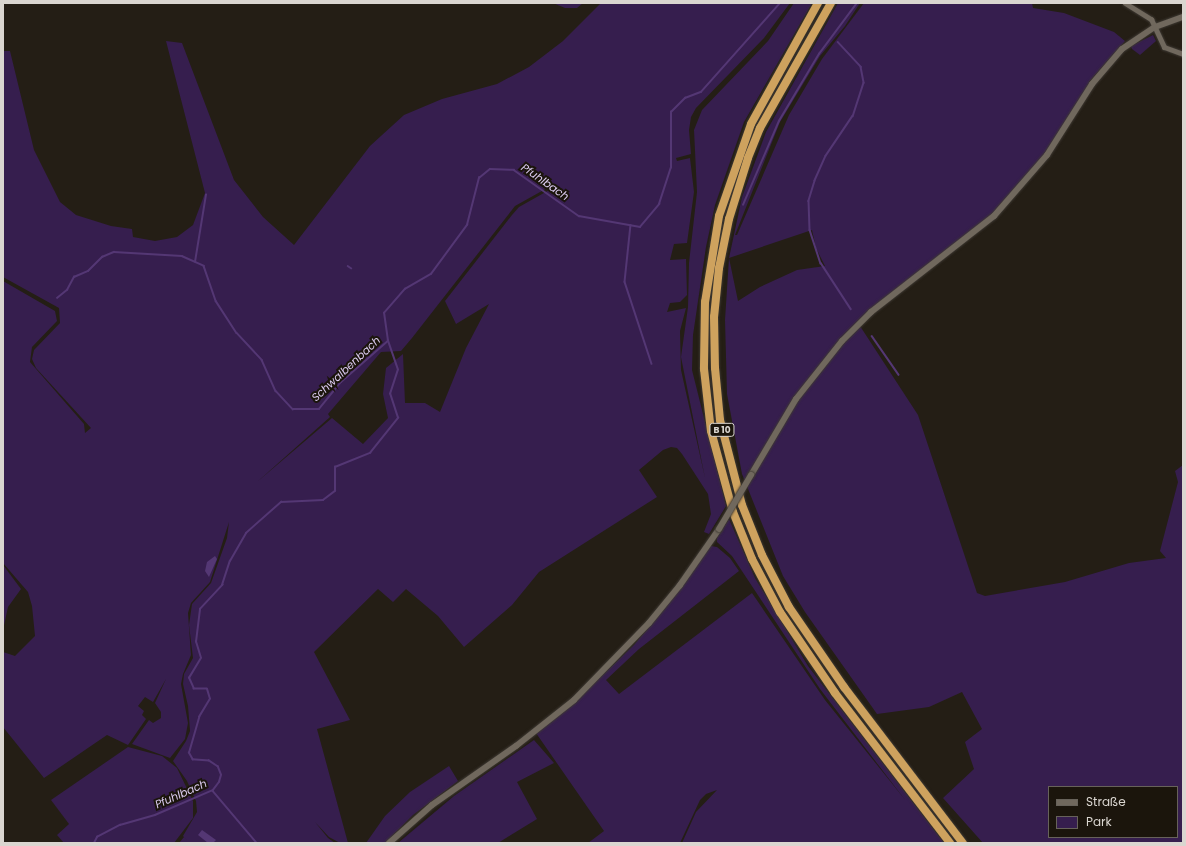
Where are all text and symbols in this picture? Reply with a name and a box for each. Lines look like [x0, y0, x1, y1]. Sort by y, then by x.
water label: Pfuhlbach [519, 161, 571, 203]
water label: Schwalbenbach [309, 334, 383, 404]
road number: B 10 [709, 423, 735, 437]
water label: Pfuhlbach [153, 777, 209, 811]
legend [1048, 786, 1178, 838]
text: Straße [1086, 793, 1126, 810]
text: Park [1086, 813, 1112, 830]

